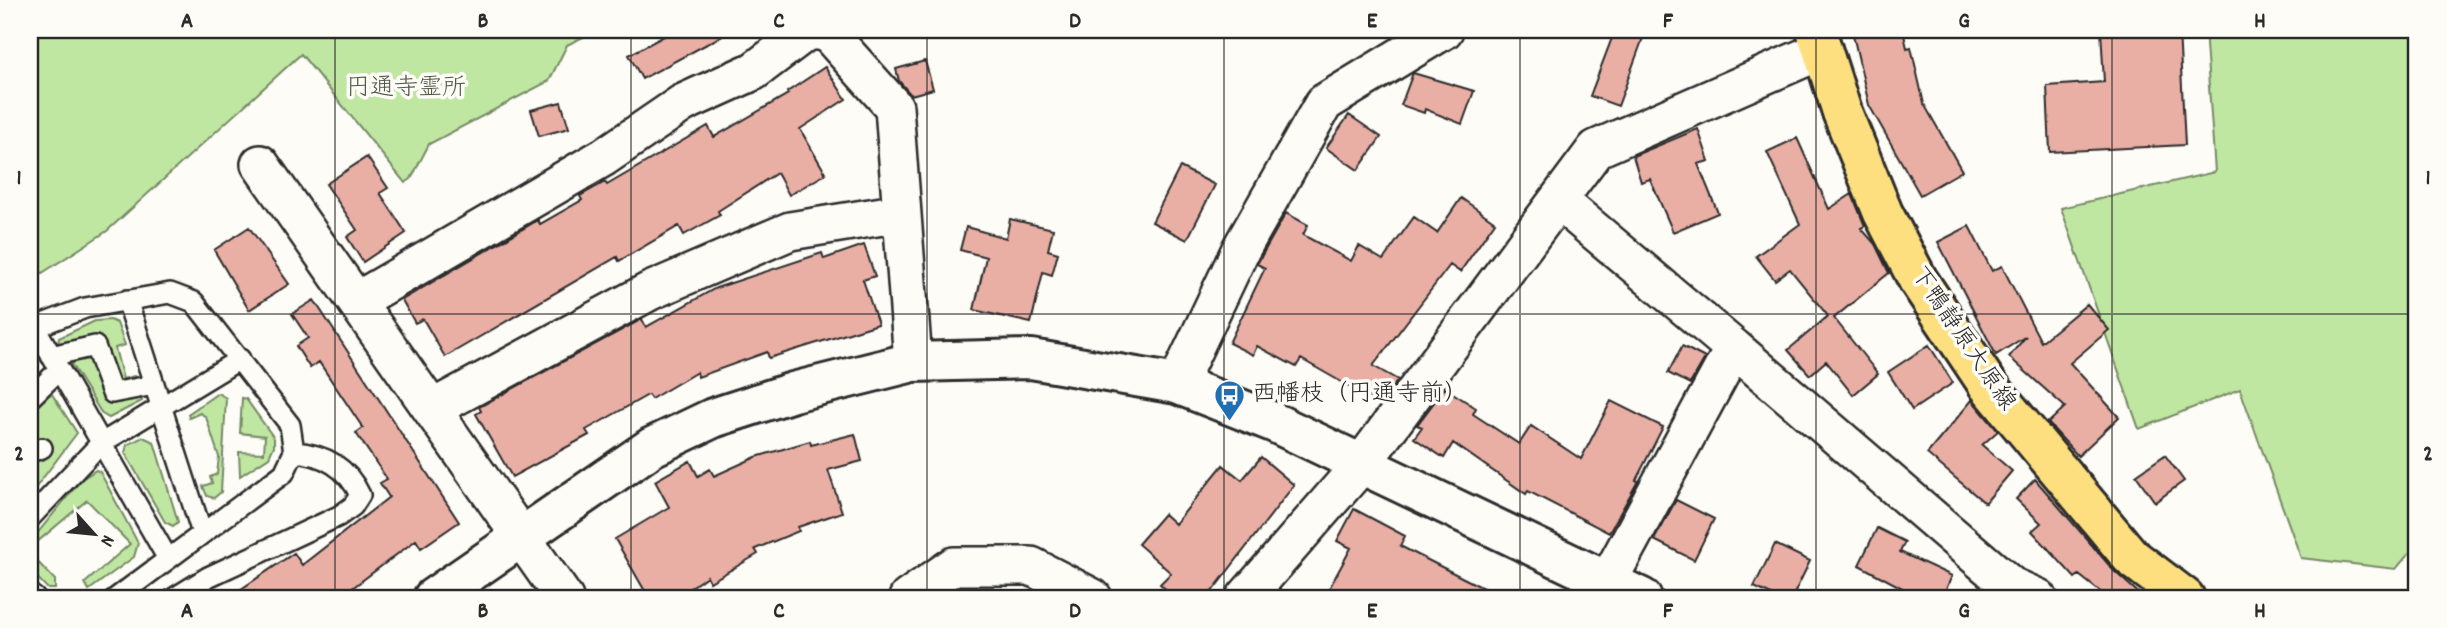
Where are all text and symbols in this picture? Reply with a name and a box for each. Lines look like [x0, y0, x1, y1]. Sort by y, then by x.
text: A [181, 6, 193, 39]
text: B [478, 6, 489, 39]
text: C [773, 6, 785, 39]
text: D [1069, 6, 1081, 39]
text: E [1367, 6, 1378, 39]
text: F [1663, 6, 1674, 39]
text: G [1958, 6, 1970, 39]
text: H [2254, 6, 2266, 39]
park label: 円通寺霊所 [346, 72, 466, 106]
text: 1 [16, 163, 22, 196]
text: 1 [2425, 163, 2431, 196]
street label: 下鴨静原大原線 [1901, 260, 2023, 418]
bus stop icon: 西幡枝（円通寺前） [1212, 378, 1246, 422]
place label: 西幡枝（円通寺前） [1252, 378, 1468, 412]
text: 2 [14, 439, 24, 472]
text: 2 [2423, 439, 2433, 472]
north arrow [60, 498, 130, 568]
text: N [92, 530, 120, 550]
text: A [181, 596, 193, 628]
text: B [478, 596, 489, 628]
text: C [773, 596, 785, 628]
text: D [1069, 596, 1081, 628]
text: E [1367, 596, 1378, 628]
text: F [1663, 596, 1674, 628]
text: G [1958, 596, 1970, 628]
text: H [2254, 596, 2266, 628]

